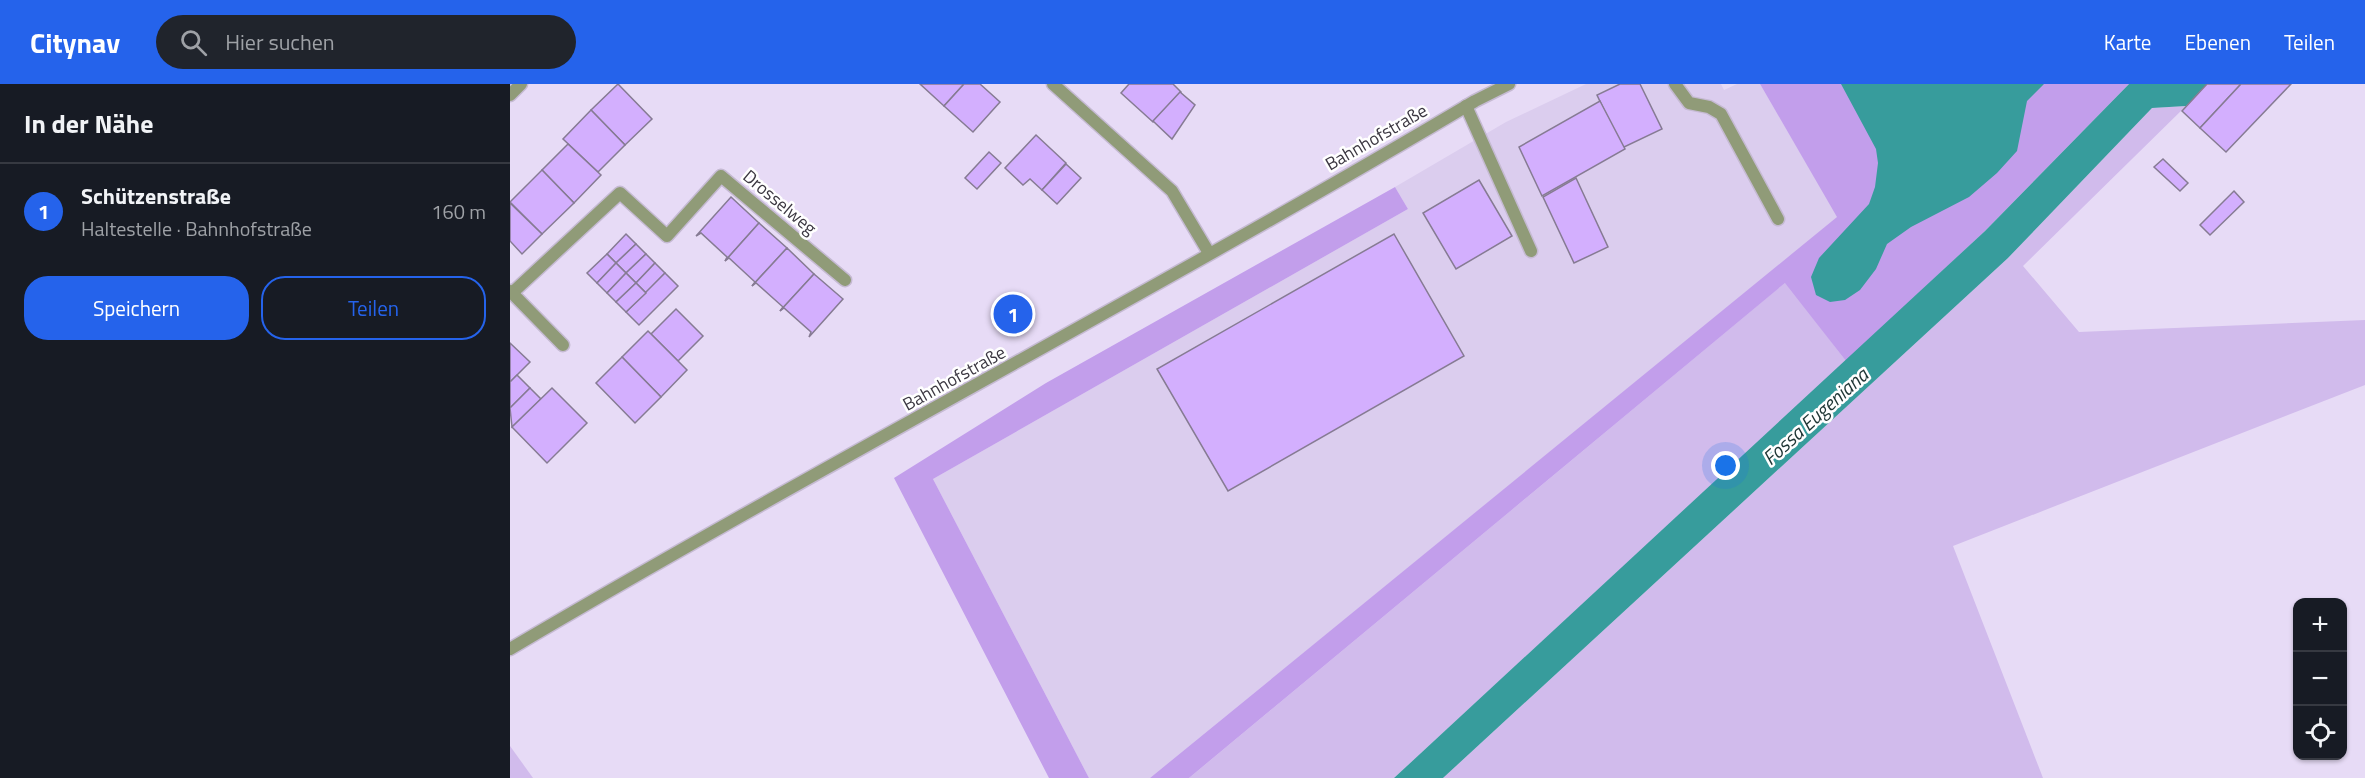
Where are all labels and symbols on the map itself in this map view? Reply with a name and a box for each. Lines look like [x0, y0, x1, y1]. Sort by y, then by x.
street label: Bahnhofstraße [1320, 97, 1432, 177]
street label: Drosselweg [737, 163, 823, 241]
pin: 1 [994, 292, 1032, 336]
street label: Bahnhofstraße [898, 339, 1010, 417]
water label: Fossa Eugeniana [1755, 359, 1876, 472]
your location [1711, 451, 1740, 480]

